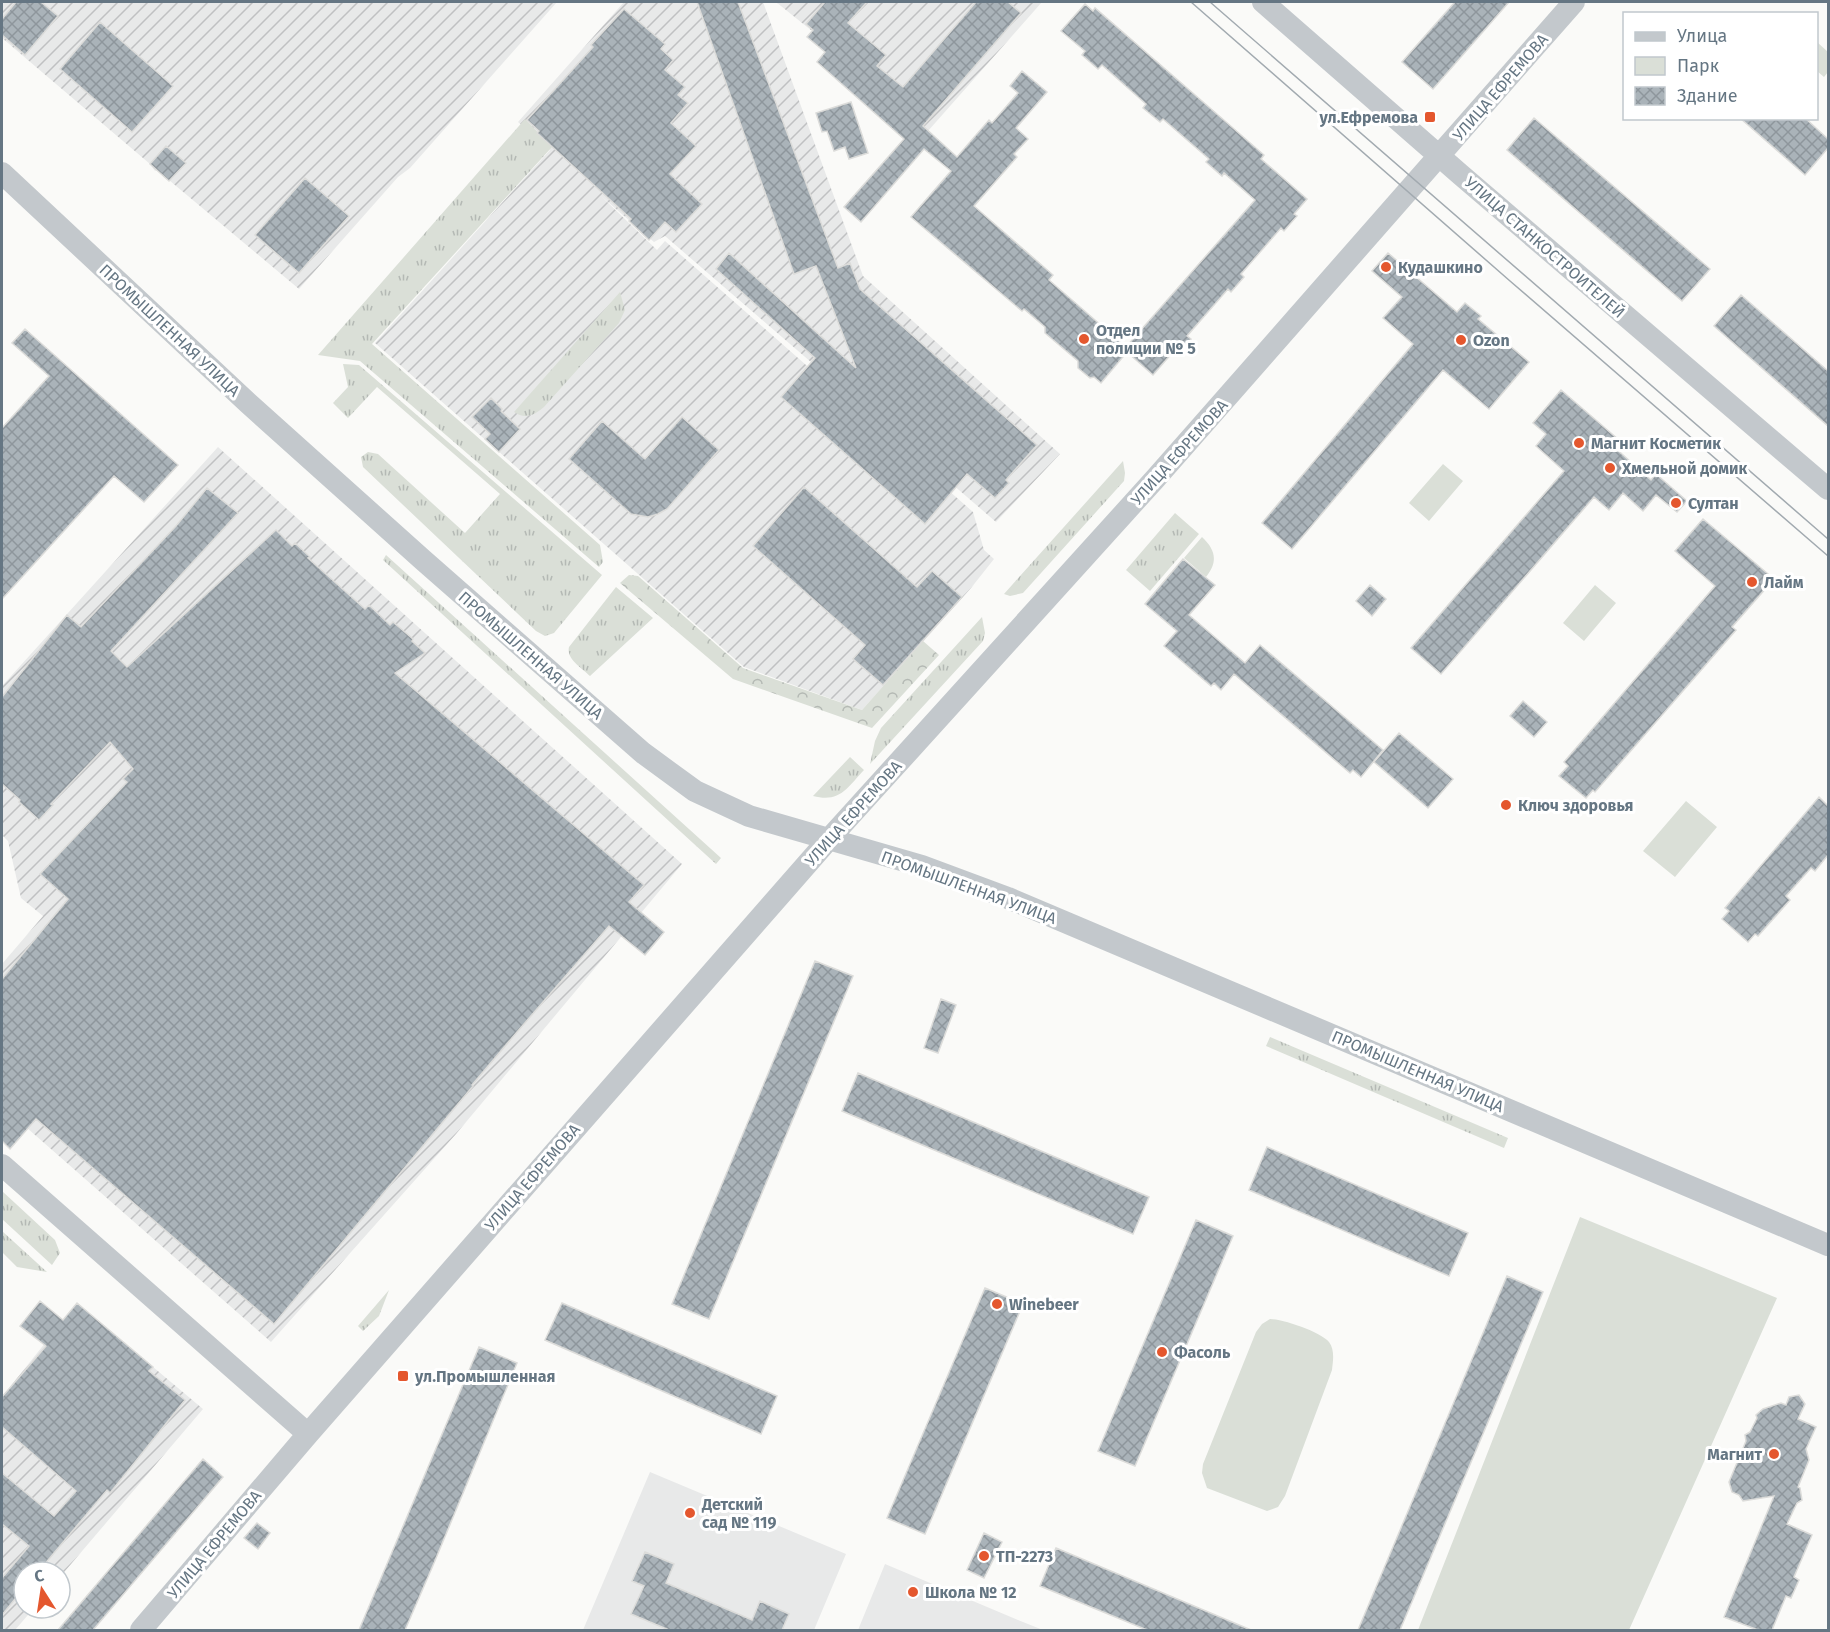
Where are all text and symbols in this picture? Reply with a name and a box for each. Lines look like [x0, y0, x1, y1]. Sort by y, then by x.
legend [1623, 12, 1818, 120]
text: Улица [1677, 25, 1727, 47]
street label: УЛИЦА ЕФРЕМОВА [1449, 29, 1552, 145]
text: Парк [1677, 55, 1720, 77]
text: Здание [1677, 85, 1738, 107]
place label: ул.Ефремова [1319, 108, 1418, 127]
marker: ул.Ефремова [1423, 110, 1437, 124]
street label: УЛИЦА СТАНКОСТРОИТЕЛЕЙ [1461, 173, 1628, 322]
place label: Кудашкино [1398, 258, 1483, 277]
street label: ПРОМЫШЛЕННАЯ УЛИЦА [96, 260, 244, 401]
marker: Кудашкино [1379, 260, 1393, 274]
place label: Отдел полиции № 5 [1096, 321, 1196, 358]
place label: Ozon [1473, 331, 1510, 350]
marker: Отдел полиции № 5 [1077, 332, 1091, 346]
marker: Ozon [1454, 333, 1468, 347]
street label: УЛИЦА ЕФРЕМОВА [1127, 395, 1232, 509]
place label: Магнит Косметик [1591, 434, 1721, 453]
marker: Магнит Косметик [1572, 436, 1586, 450]
place label: Хмельной домик [1621, 459, 1748, 478]
marker: Хмельной домик [1603, 461, 1617, 475]
place label: Султан [1688, 494, 1739, 513]
marker: Султан [1669, 496, 1683, 510]
place label: Лайм [1764, 573, 1804, 592]
marker: Лайм [1745, 575, 1759, 589]
street label: ПРОМЫШЛЕННАЯ УЛИЦА [455, 588, 607, 724]
street label: УЛИЦА ЕФРЕМОВА [801, 756, 906, 870]
place label: Ключ здоровья [1518, 796, 1634, 815]
marker: Ключ здоровья [1499, 798, 1513, 812]
street label: ПРОМЫШЛЕННАЯ УЛИЦА [879, 847, 1060, 928]
street label: ПРОМЫШЛЕННАЯ УЛИЦА [1329, 1027, 1507, 1117]
street label: УЛИЦА ЕФРЕМОВА [481, 1119, 584, 1235]
place label: Winebeer [1009, 1295, 1079, 1314]
marker: Winebeer [990, 1297, 1004, 1311]
place label: Фасоль [1174, 1343, 1231, 1362]
marker: Фасоль [1155, 1345, 1169, 1359]
place label: ул.Промышленная [414, 1367, 555, 1386]
marker: ул.Промышленная [396, 1369, 410, 1383]
place label: Магнит [1707, 1445, 1762, 1464]
marker: Магнит [1767, 1447, 1781, 1461]
street label: УЛИЦА ЕФРЕМОВА [164, 1486, 266, 1602]
place label: Детский сад № 119 [701, 1495, 776, 1532]
marker: Детский сад № 119 [683, 1506, 697, 1520]
place label: ТП-2273 [996, 1547, 1053, 1566]
marker: ТП-2273 [977, 1549, 991, 1563]
north arrow [12, 1560, 72, 1620]
text: С [33, 1565, 46, 1586]
place label: Школа № 12 [925, 1583, 1017, 1602]
marker: Школа № 12 [906, 1585, 920, 1599]

